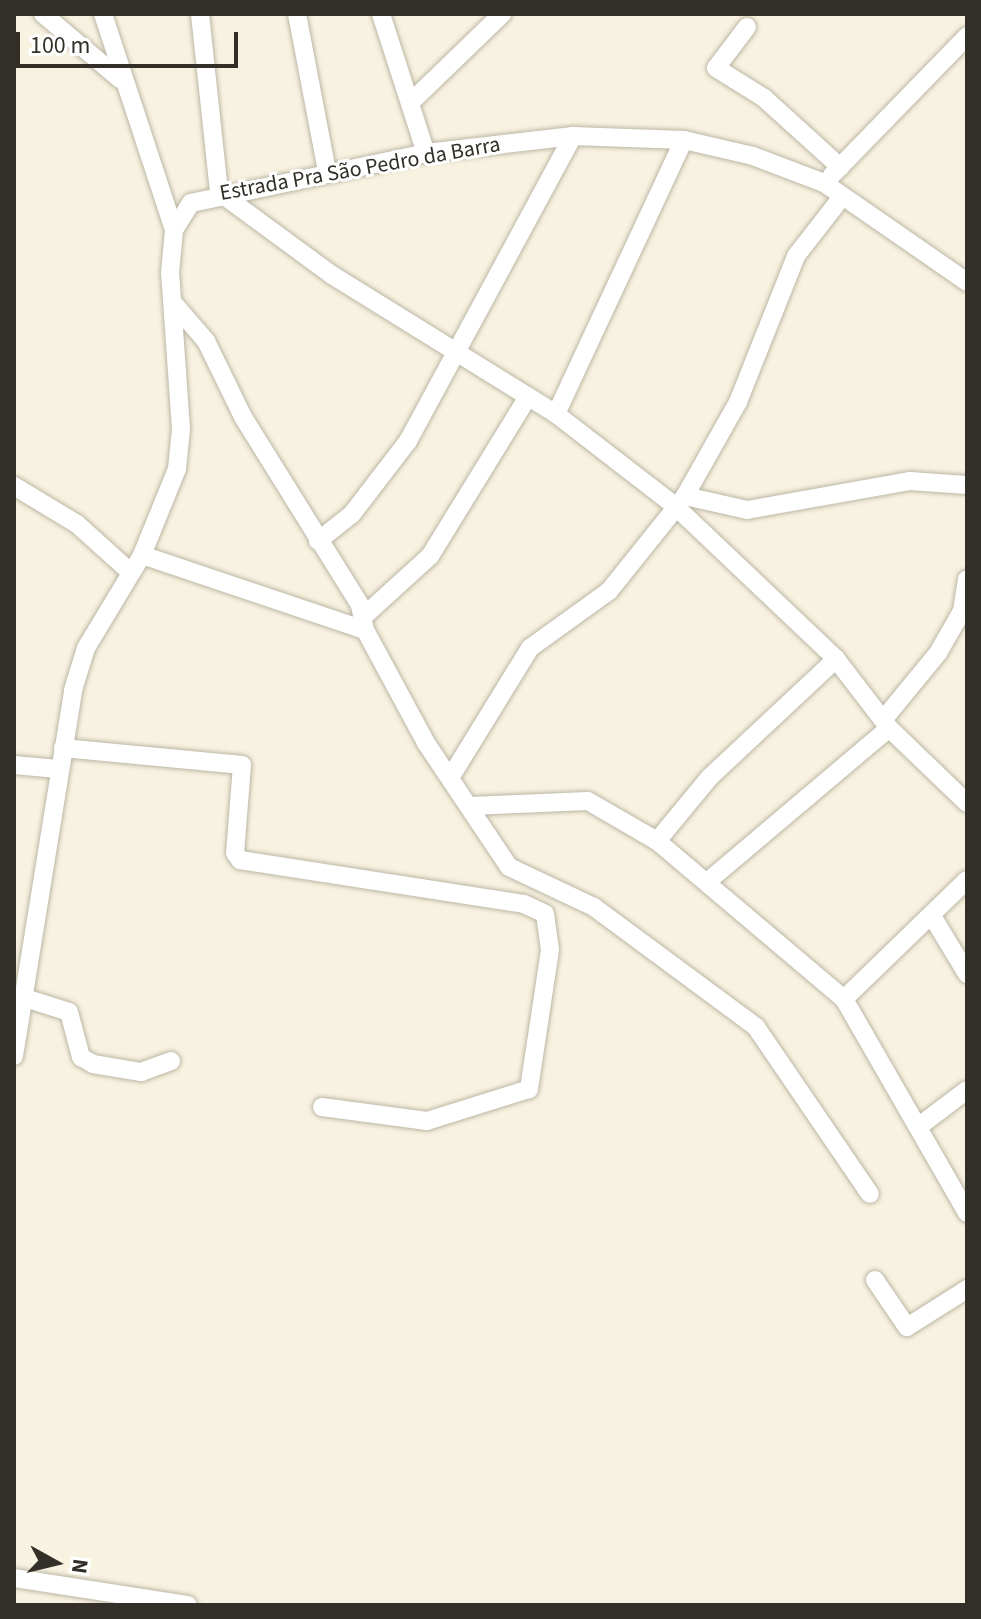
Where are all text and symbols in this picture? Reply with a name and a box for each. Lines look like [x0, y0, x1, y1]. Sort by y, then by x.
scale bar [20, 16, 242, 66]
text: 100 m [30, 28, 90, 63]
street label: Estrada Pra São Pedro da Barra [218, 131, 502, 207]
north arrow [16, 1523, 96, 1603]
text: N [63, 1557, 97, 1576]

